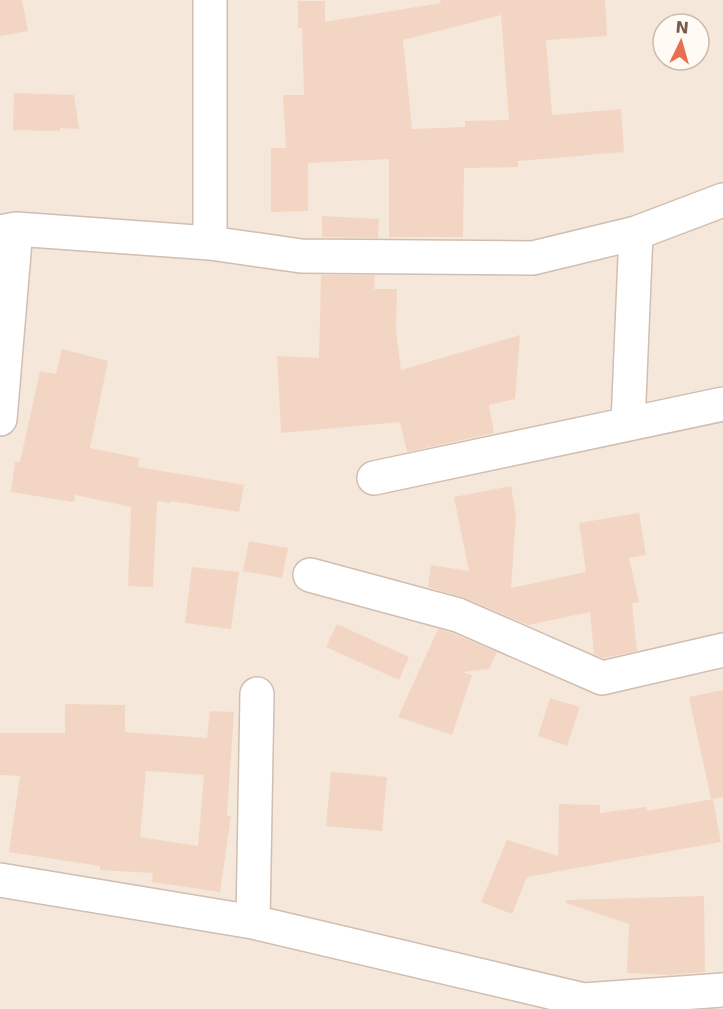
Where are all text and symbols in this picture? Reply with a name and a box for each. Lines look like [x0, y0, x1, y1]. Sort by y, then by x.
north arrow [651, 12, 711, 72]
text: N [675, 18, 690, 38]

